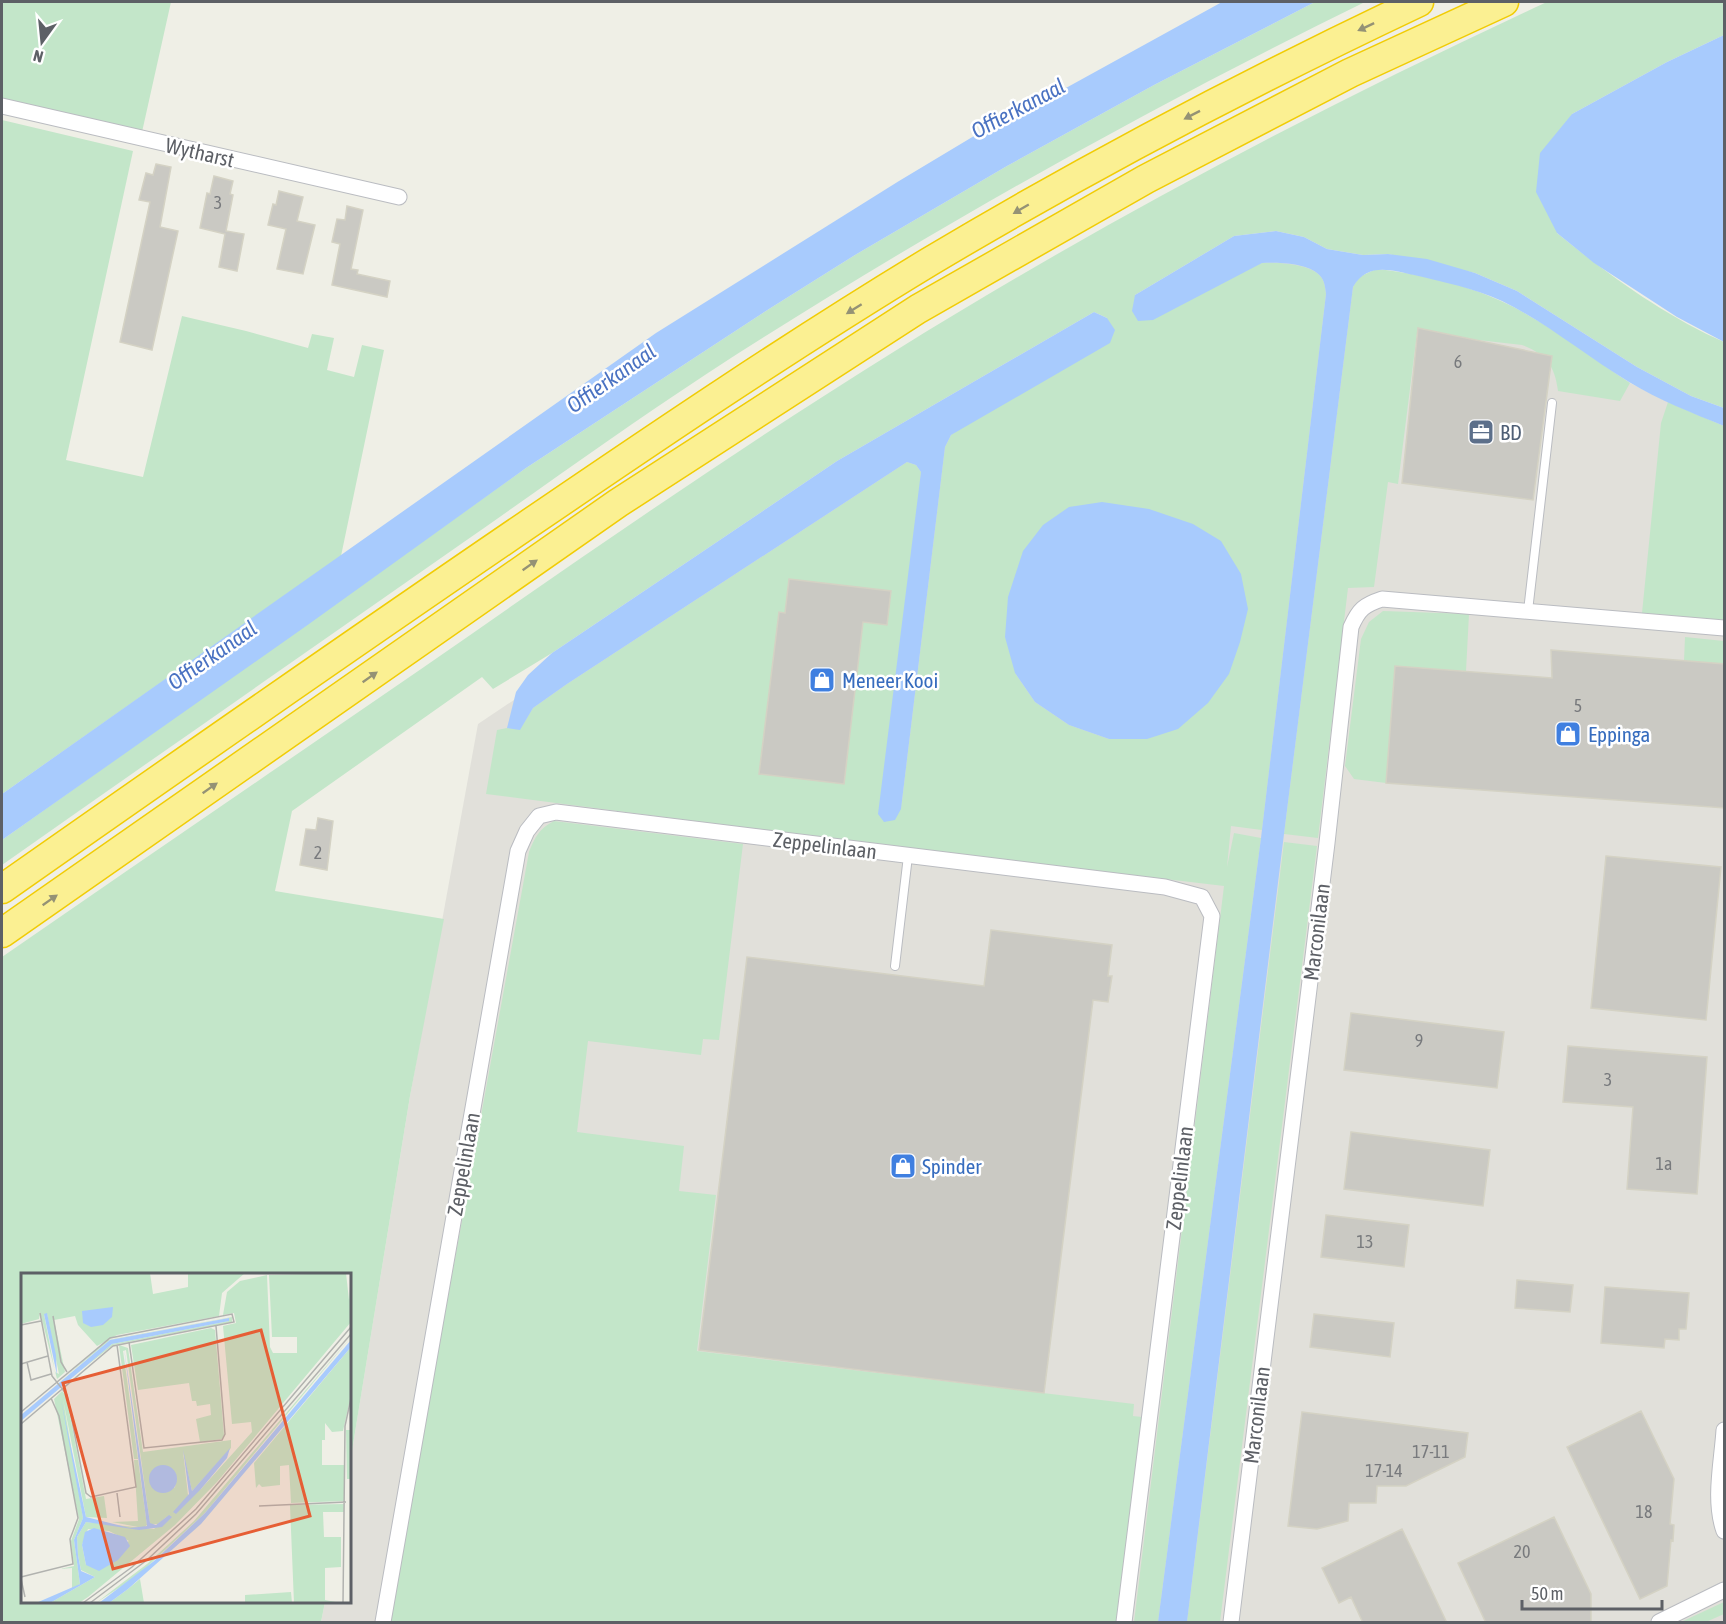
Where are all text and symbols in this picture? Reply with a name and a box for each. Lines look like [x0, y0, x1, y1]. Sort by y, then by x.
north arrow [12, 12, 72, 72]
one-way arrow [1358, 22, 1375, 31]
text: N [31, 47, 45, 66]
water label: Offierkanaal [967, 72, 1069, 144]
one-way arrow [1183, 109, 1201, 119]
street label: Wytharst [163, 132, 237, 172]
house number: 3 [214, 192, 222, 213]
one-way arrow [1013, 204, 1030, 214]
one-way arrow [846, 304, 863, 315]
water label: Offierkanaal [561, 338, 661, 418]
house number: 6 [1454, 351, 1462, 372]
office icon: BD [1466, 417, 1496, 447]
place label: BD [1500, 420, 1522, 444]
one-way arrow [521, 559, 537, 571]
water label: Offierkanaal [162, 615, 262, 695]
shop icon: Meneer Kooi [807, 665, 837, 695]
place label: Meneer Kooi [842, 668, 938, 692]
one-way arrow [361, 671, 377, 683]
house number: 5 [1574, 695, 1582, 716]
shop icon: Eppinga [1553, 719, 1583, 749]
place label: Eppinga [1588, 722, 1650, 746]
one-way arrow [201, 782, 217, 794]
street label: Zeppelinlaan [772, 827, 878, 863]
house number: 2 [314, 842, 322, 863]
street label: Marconilaan [1298, 882, 1334, 982]
one-way arrow [41, 894, 57, 906]
house number: 9 [1415, 1030, 1423, 1051]
house number: 3 [1604, 1069, 1612, 1090]
street label: Zeppelinlaan [442, 1111, 484, 1217]
street label: Zeppelinlaan [1161, 1125, 1197, 1231]
shop icon: Spinder [888, 1151, 918, 1181]
house number: 1a [1656, 1153, 1672, 1174]
place label: Spinder [922, 1154, 982, 1178]
house number: 13 [1357, 1231, 1373, 1252]
inset map [21, 1273, 351, 1603]
street label: Marconilaan [1238, 1365, 1274, 1465]
house number: 17-11 [1412, 1441, 1450, 1462]
house number: 17-14 [1365, 1460, 1403, 1481]
house number: 18 [1636, 1501, 1652, 1522]
house number: 20 [1514, 1541, 1530, 1562]
scale bar [1522, 1573, 1662, 1611]
text: 50 m [1531, 1583, 1563, 1604]

